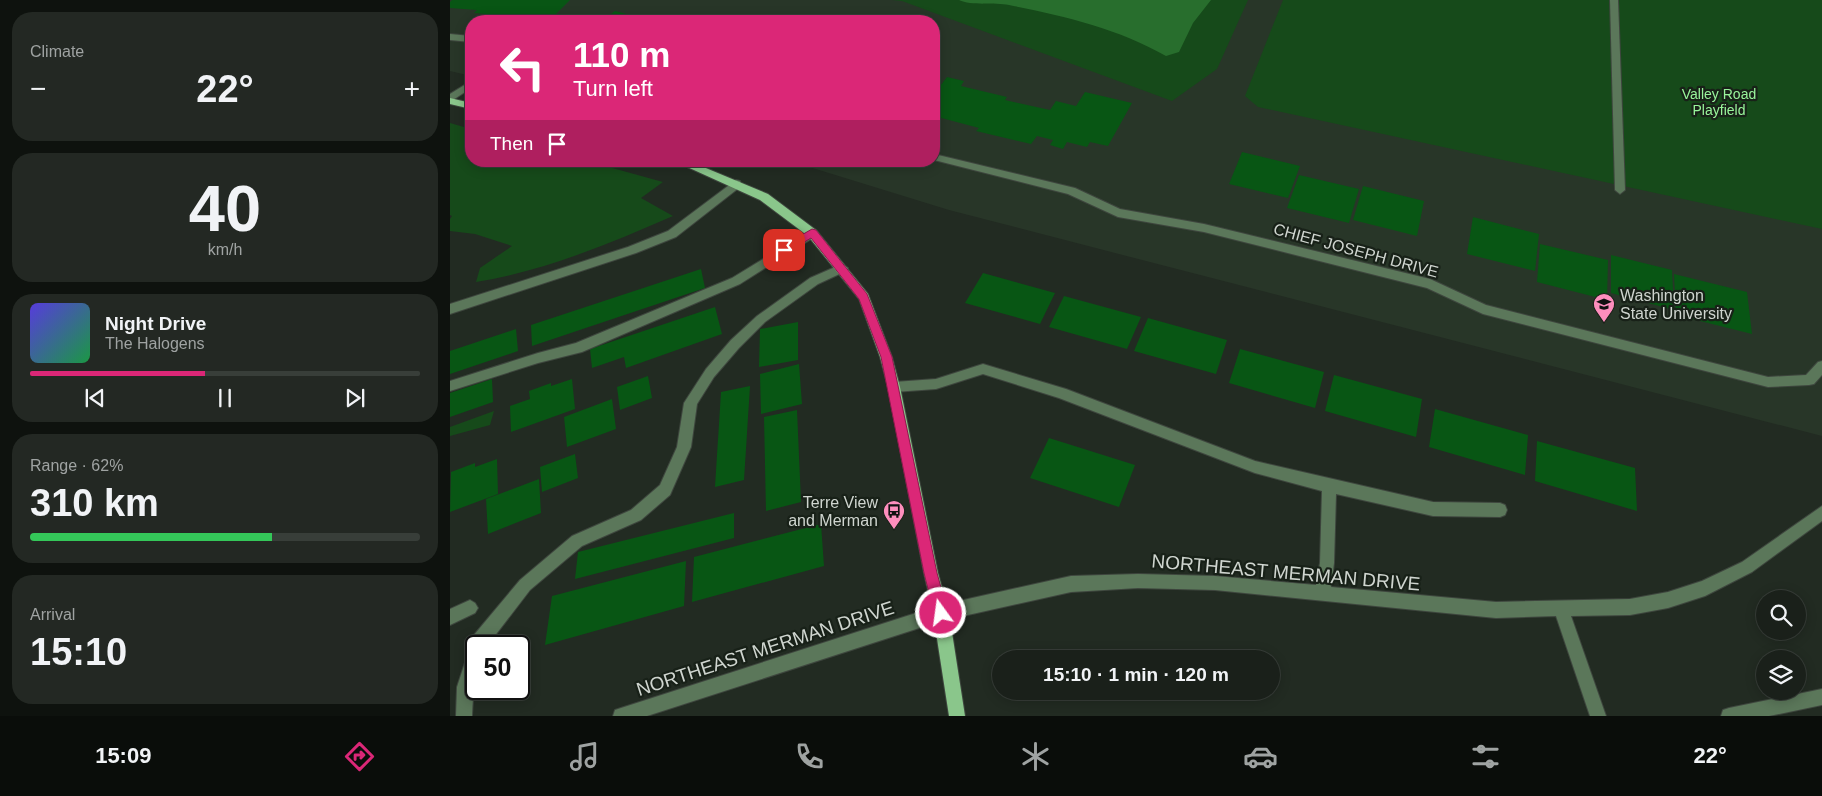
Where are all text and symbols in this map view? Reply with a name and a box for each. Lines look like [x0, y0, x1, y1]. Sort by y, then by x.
icon: left [490, 35, 555, 100]
text: 110 m [573, 35, 670, 74]
text: Climate [30, 43, 84, 60]
text: 22° [196, 68, 254, 110]
text: − [30, 73, 46, 104]
text: + [404, 73, 420, 104]
text: Turn left [573, 76, 653, 101]
park label: Valley Road Playfield [1682, 86, 1756, 118]
icon: arrive [543, 130, 571, 158]
text: Then [490, 133, 533, 154]
text: 40 [189, 172, 261, 245]
street label: CHIEF JOSEPH DRIVE [1272, 220, 1440, 281]
pin [763, 229, 805, 271]
icon: arrive [770, 236, 798, 264]
text: km/h [208, 241, 242, 258]
place label: Washington State University [1620, 287, 1732, 322]
school or university icon: Washington State University [1592, 292, 1616, 323]
text: Night Drive [105, 313, 206, 334]
text: The Halogens [105, 335, 205, 352]
icon: previous [81, 384, 109, 412]
icon: pause [211, 384, 239, 412]
icon: next [341, 384, 369, 412]
text: Range · 62% [30, 457, 123, 474]
text: 310 km [30, 482, 159, 524]
place label: Terre View and Merman [788, 494, 878, 529]
bus stop icon: Terre View and Merman [882, 499, 906, 530]
street label: NORTHEAST MERMAN DRIVE [1151, 550, 1421, 595]
position arrow [914, 586, 966, 638]
map controls [1756, 590, 1806, 700]
button: search [1756, 590, 1806, 640]
street label: NORTHEAST MERMAN DRIVE [634, 597, 897, 700]
text: Arrival [30, 606, 75, 623]
text: 15:10 [30, 631, 127, 673]
speed limit sign: 50 [465, 635, 530, 700]
button: layers [1756, 650, 1806, 700]
text: 15:10 · 1 min · 120 m [1043, 664, 1229, 685]
icon: directions [342, 739, 377, 774]
icon: music [567, 739, 602, 774]
icon: phone [792, 739, 827, 774]
icon: climate [1018, 739, 1053, 774]
icon: car [1243, 739, 1278, 774]
icon: filters [1468, 739, 1503, 774]
text: 15:09 [95, 743, 151, 768]
text: 22° [1694, 743, 1727, 768]

